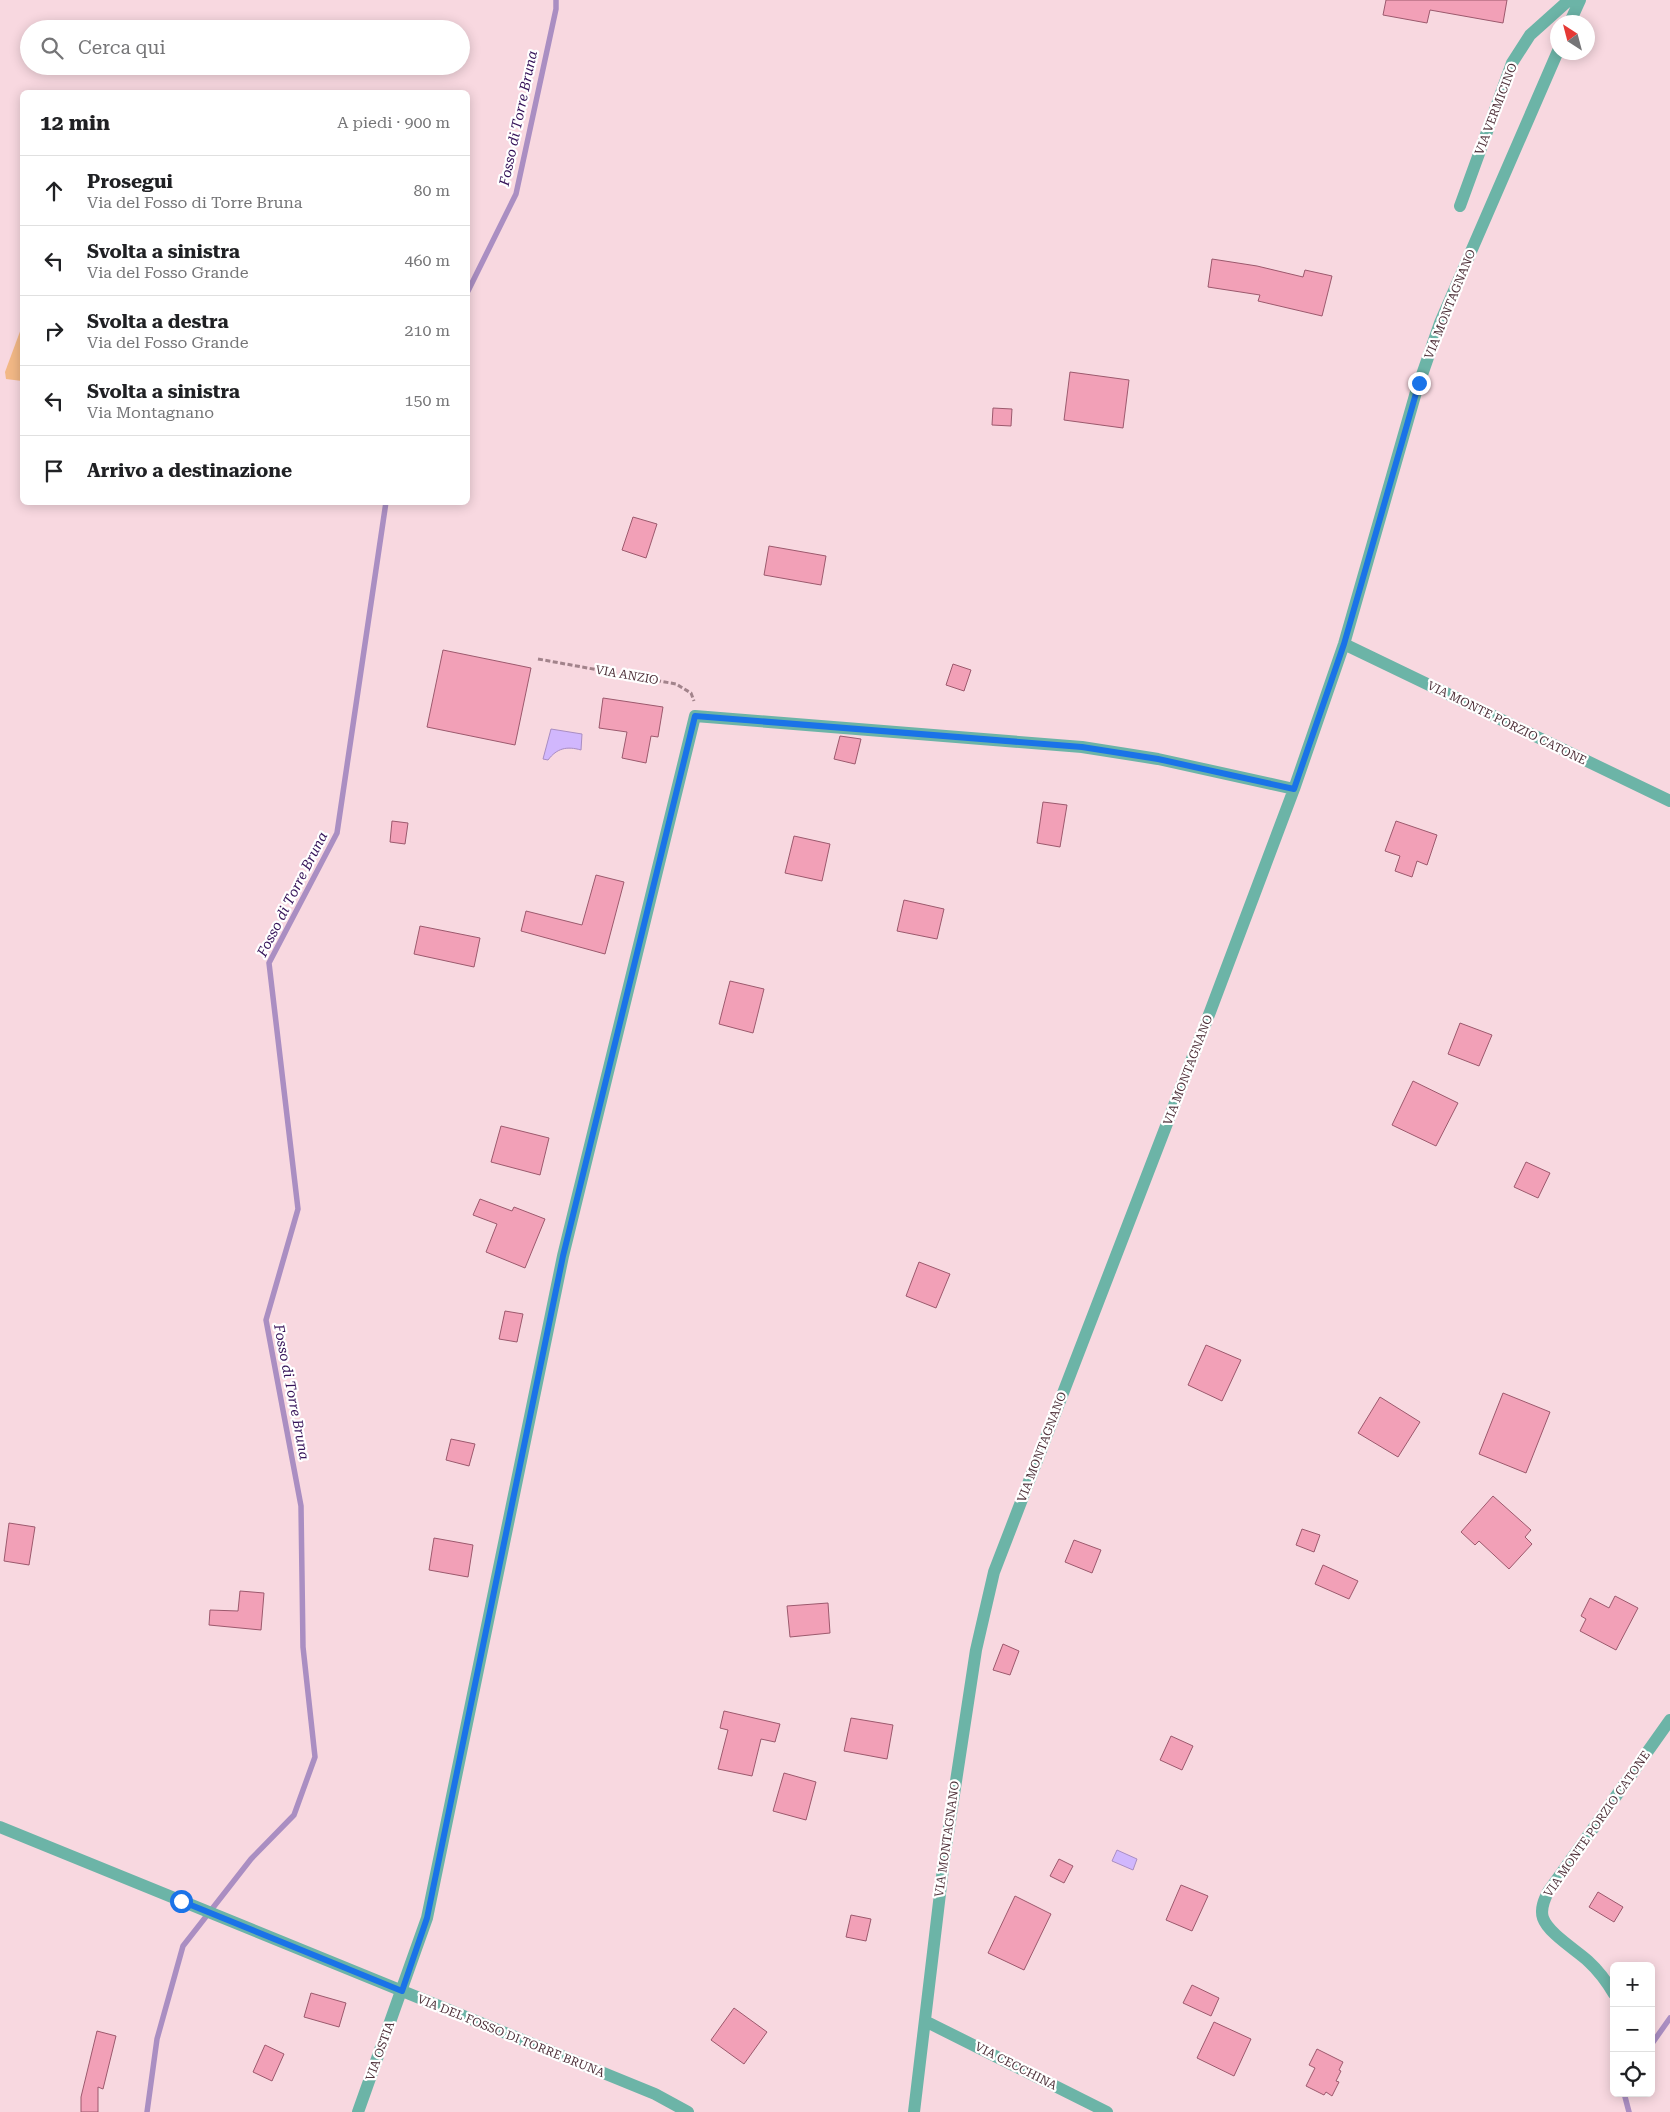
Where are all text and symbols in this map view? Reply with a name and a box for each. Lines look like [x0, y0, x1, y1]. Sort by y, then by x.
north arrow [1550, 15, 1595, 60]
search box [20, 20, 470, 75]
icon: search [38, 34, 66, 62]
text: Cerca qui [78, 36, 166, 59]
water label: Fosso di Torre Bruna [496, 49, 540, 188]
street label: VIA VERMICINO [1472, 61, 1520, 157]
text: 12 min [40, 111, 110, 135]
text: A piedi · 900 m [337, 113, 450, 132]
text: Prosegui [87, 170, 173, 193]
icon: ahead [40, 177, 68, 205]
text: 80 m [413, 181, 450, 200]
text: Via del Fosso di Torre Bruna [87, 193, 302, 212]
text: Svolta a sinistra [87, 240, 240, 263]
icon: left [40, 247, 68, 275]
street label: VIA MONTAGNANO [1422, 247, 1478, 361]
text: 460 m [404, 251, 450, 270]
text: Via del Fosso Grande [87, 263, 248, 282]
text: Svolta a destra [87, 310, 229, 333]
icon: right [40, 317, 68, 345]
text: 210 m [404, 321, 450, 340]
text: Via del Fosso Grande [87, 333, 248, 352]
route end [1408, 372, 1431, 395]
text: Svolta a sinistra [87, 380, 240, 403]
icon: left [40, 387, 68, 415]
text: 150 m [404, 391, 450, 410]
text: Via Montagnano [87, 403, 214, 422]
icon: arrive [40, 457, 68, 485]
text: Arrivo a destinazione [87, 459, 292, 482]
street label: VIA ANZIO [594, 663, 660, 687]
street label: VIA MONTE PORZIO CATONE [1425, 678, 1589, 768]
water label: Fosso di Torre Bruna [253, 829, 330, 960]
street label: VIA MONTAGNANO [1161, 1013, 1215, 1127]
water label: Fosso di Torre Bruna [271, 1322, 313, 1461]
street label: VIA MONTAGNANO [1015, 1390, 1069, 1504]
street label: VIA MONTE PORZIO CATONE [1541, 1748, 1653, 1900]
street label: VIA MONTAGNANO [932, 1780, 962, 1898]
route start [170, 1890, 193, 1913]
map controls [1610, 1962, 1655, 2097]
button: + [1610, 1962, 1655, 2007]
street label: VIA DEL FOSSO DI TORRE BRUNA [415, 1992, 607, 2080]
button: − [1610, 2007, 1655, 2052]
street label: VIA OSTIA [363, 2019, 397, 2083]
street label: VIA CECCHINA [973, 2039, 1060, 2093]
button: locate [1610, 2052, 1655, 2097]

